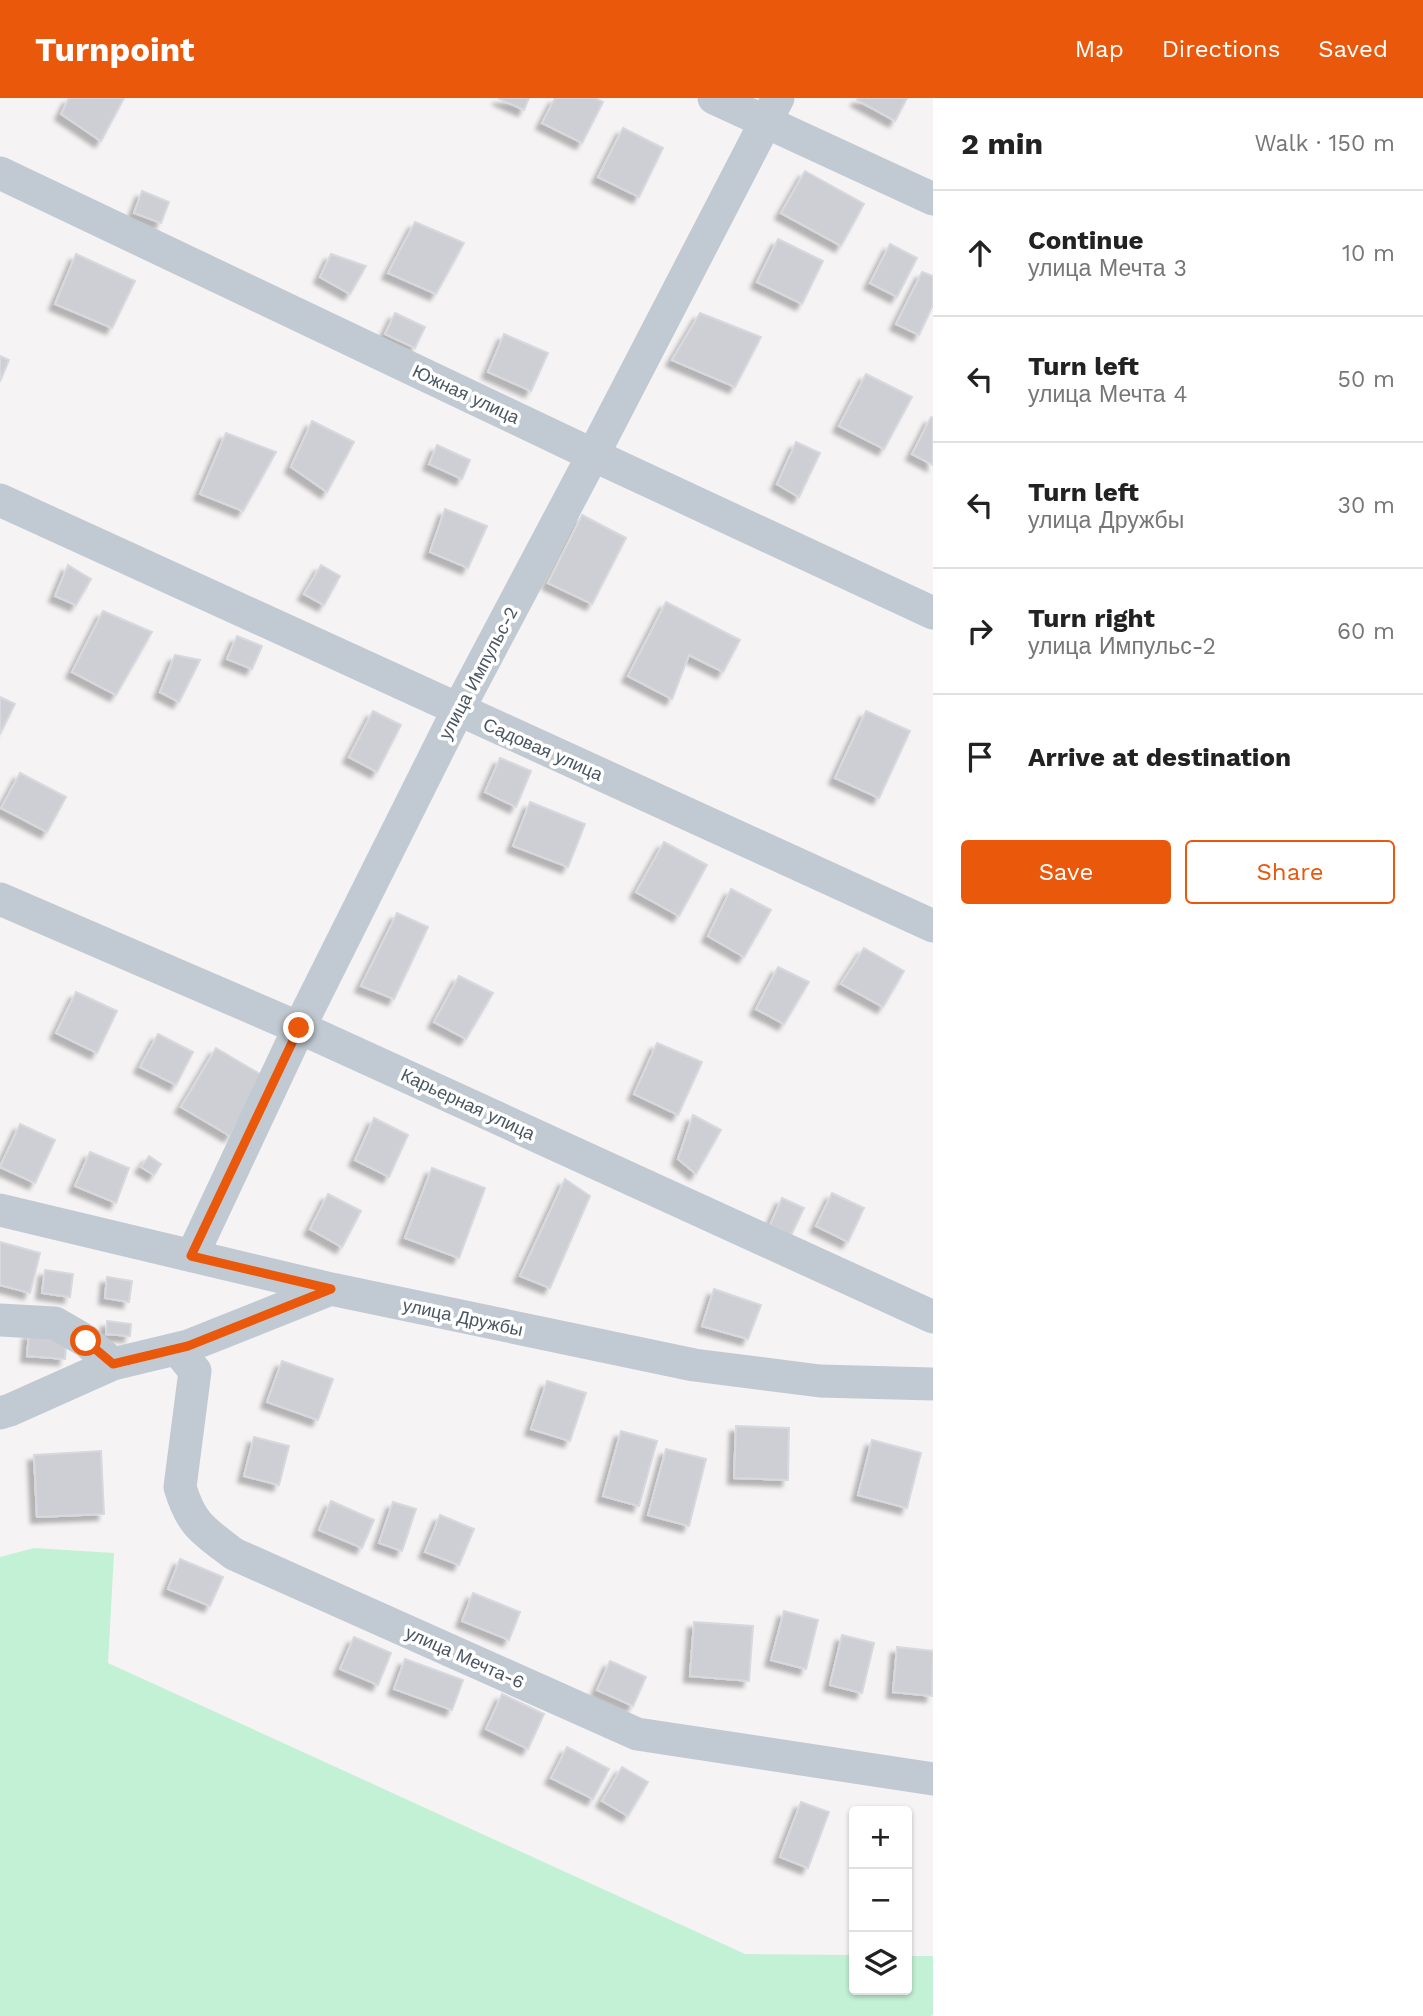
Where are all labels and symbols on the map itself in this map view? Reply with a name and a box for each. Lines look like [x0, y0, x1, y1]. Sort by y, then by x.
street label: Южная улица [409, 360, 524, 428]
street label: улица Импульс-2 [434, 603, 522, 743]
street label: Садовая улица [480, 713, 607, 785]
route end [283, 1012, 314, 1043]
street label: Карьерная улица [398, 1064, 539, 1145]
street label: улица Дружбы [401, 1294, 525, 1340]
route start [70, 1325, 101, 1356]
street label: улица Мечта-6 [402, 1621, 528, 1693]

